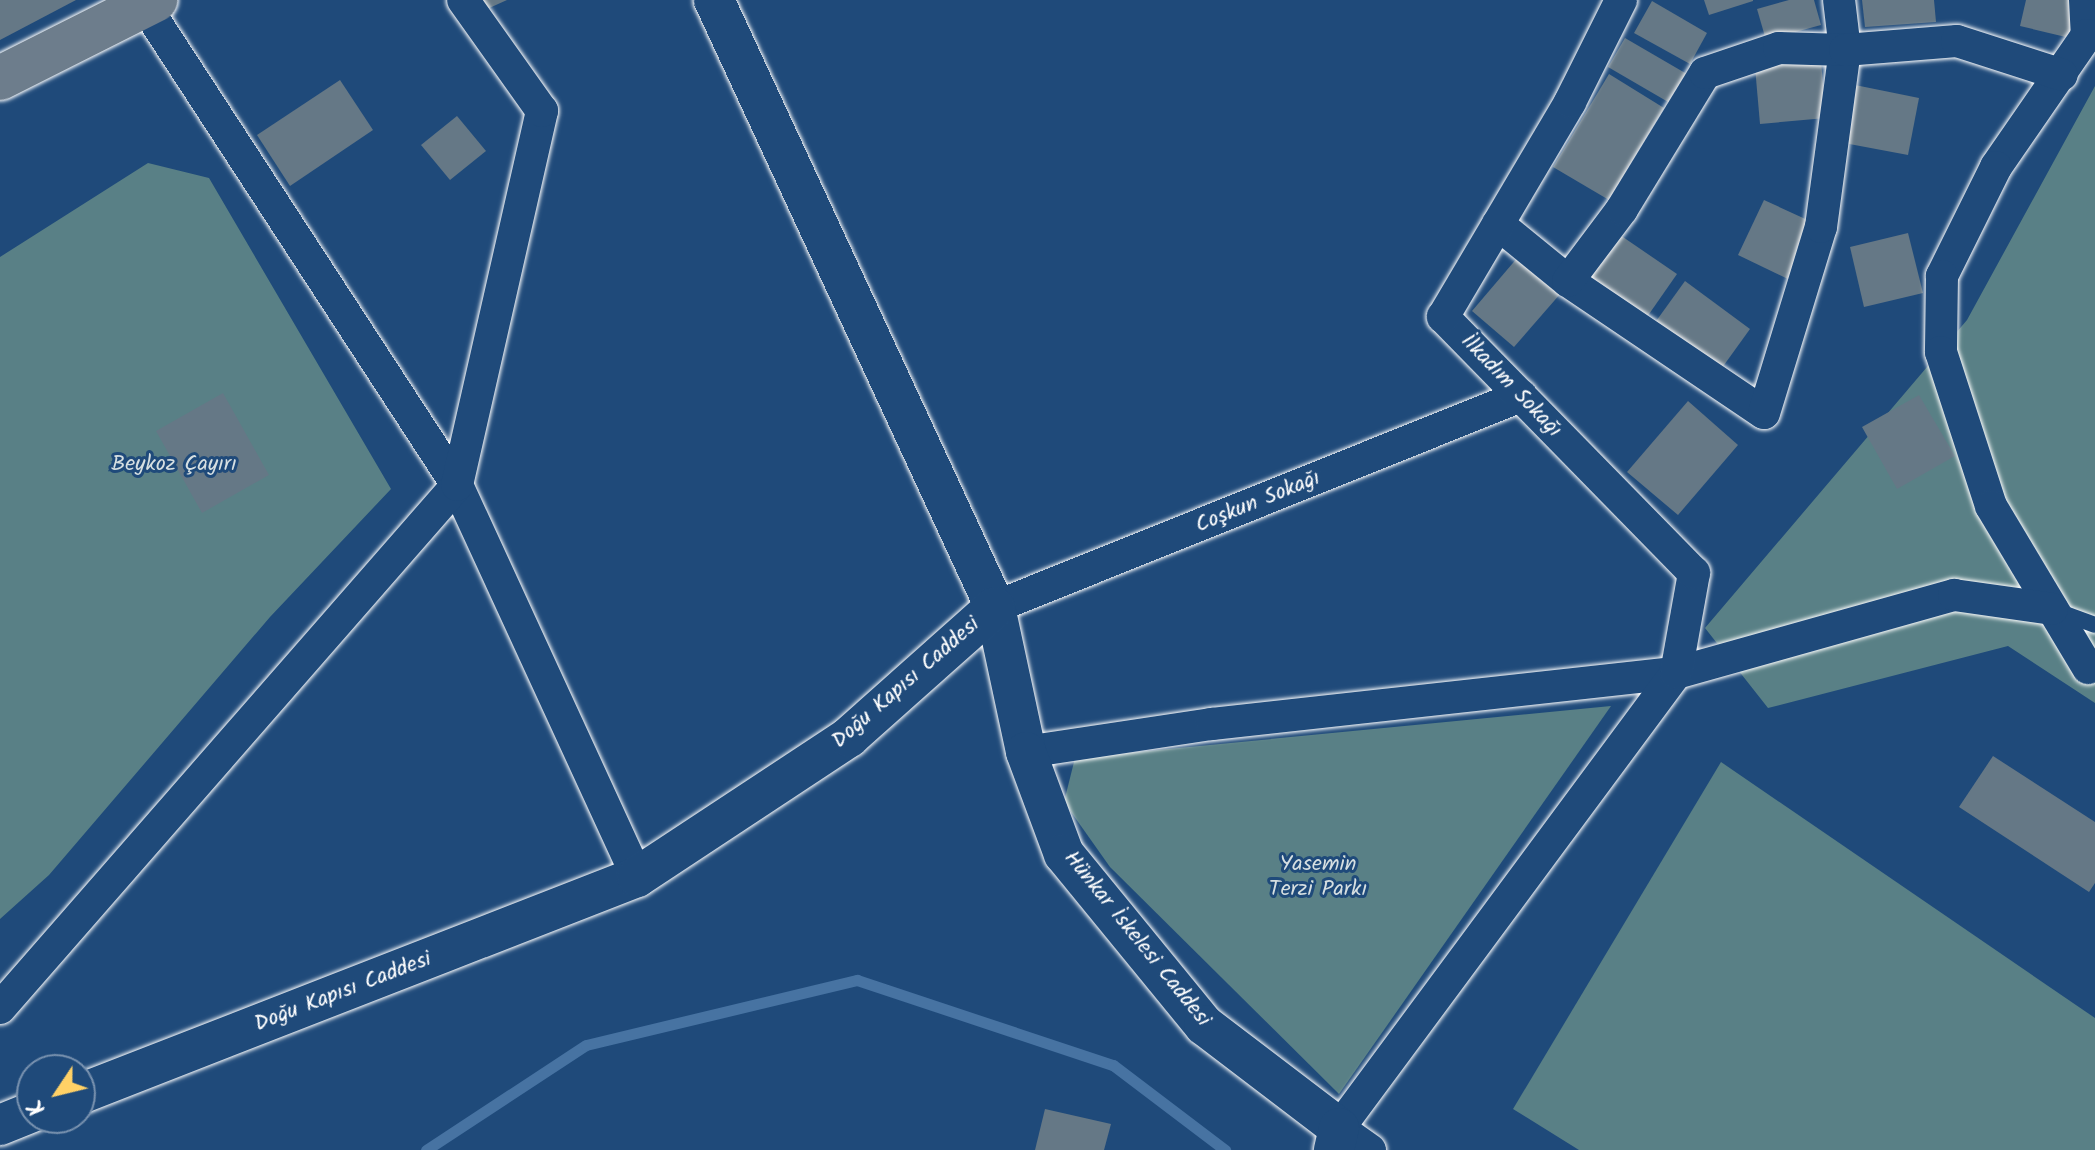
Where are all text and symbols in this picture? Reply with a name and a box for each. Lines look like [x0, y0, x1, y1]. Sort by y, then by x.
street label: İlkadım Sokağı [1455, 329, 1567, 443]
park label: Beykoz Çayırı [111, 452, 237, 478]
street label: Coşkun Sokağı [1192, 465, 1324, 539]
street label: Doğu Kapısı Caddesi [827, 612, 985, 754]
street label: Hünkar İskelesi Caddesi [1058, 846, 1216, 1032]
park label: Yasemin Terzi Parkı [1269, 851, 1367, 902]
street label: Doğu Kapısı Caddesi [251, 946, 435, 1038]
north arrow [16, 1054, 96, 1134]
text: K [19, 1091, 56, 1122]

